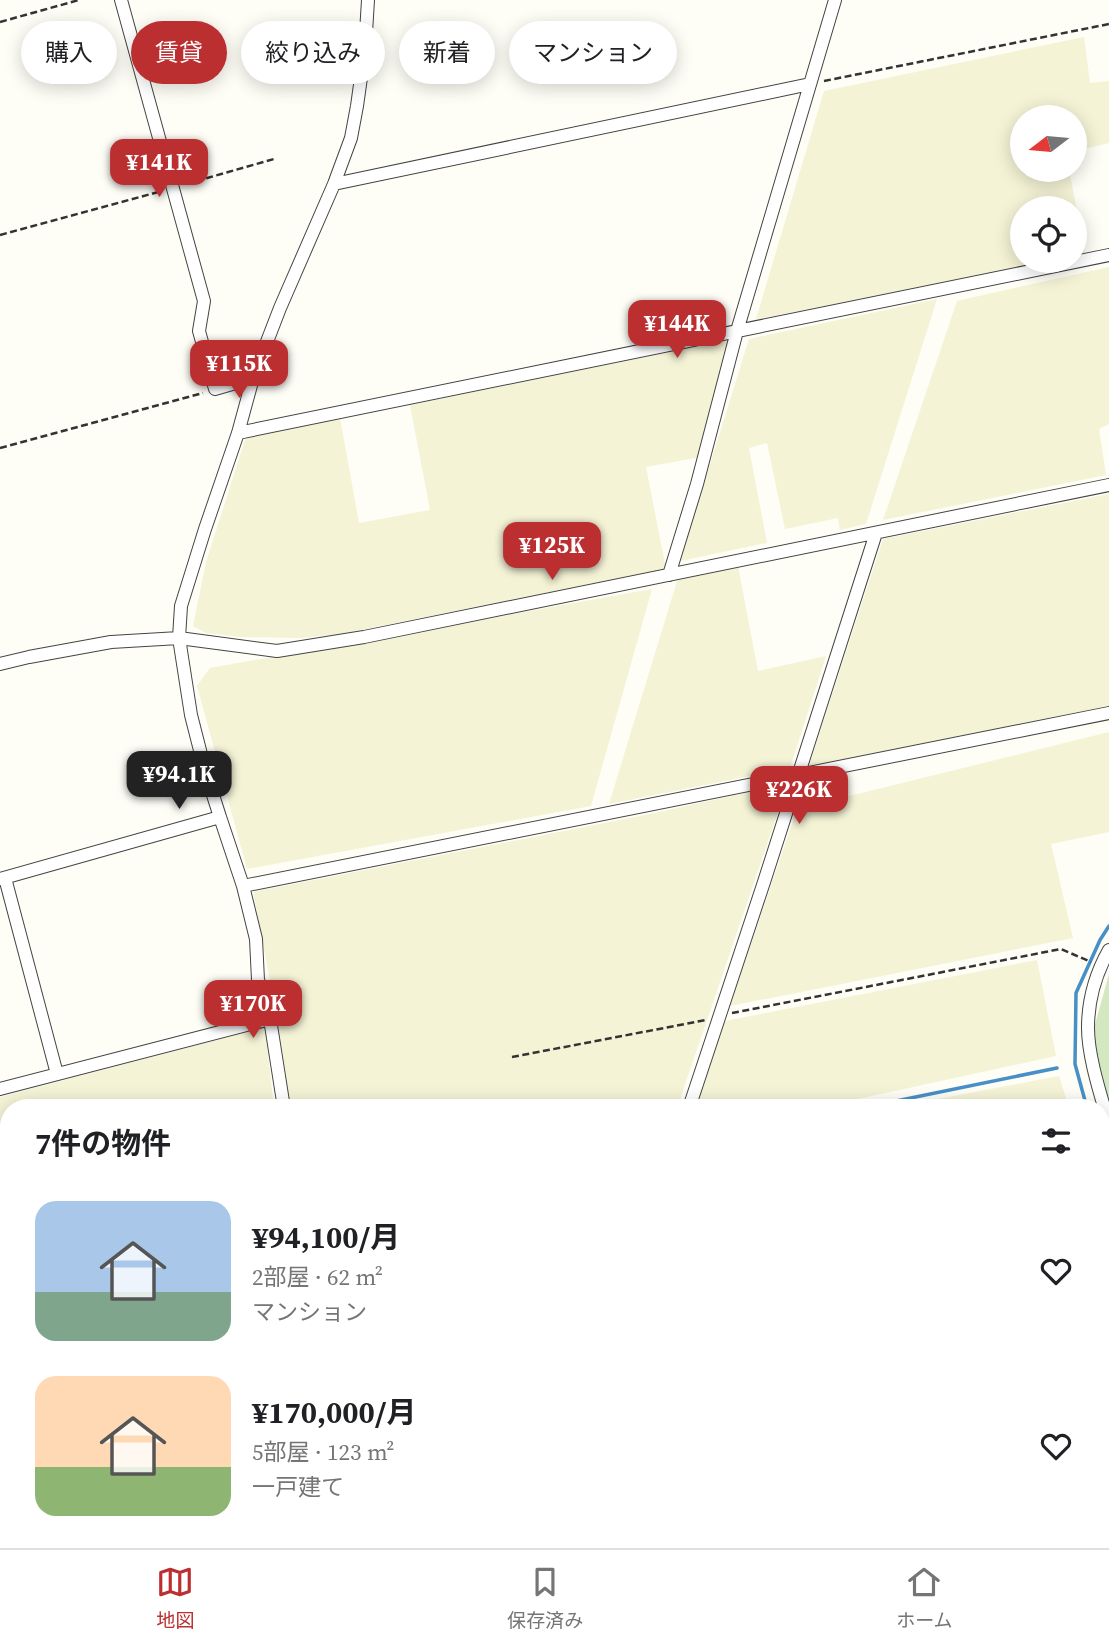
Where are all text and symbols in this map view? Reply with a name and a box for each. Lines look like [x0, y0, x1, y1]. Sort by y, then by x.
chip: 購入 [21, 21, 117, 84]
chip: 賃貸 [131, 21, 227, 84]
chip: 絞り込み [241, 21, 385, 84]
chip: 新着 [399, 21, 495, 84]
chip: マンション [509, 21, 677, 84]
north arrow [1010, 105, 1087, 182]
map controls [1010, 105, 1087, 273]
pin: ¥141K [110, 140, 208, 199]
text: ¥141K [126, 146, 192, 178]
button: locate [1010, 196, 1087, 273]
pin: ¥144K [628, 300, 726, 360]
text: ¥144K [644, 307, 710, 339]
pin: ¥115K [190, 340, 288, 400]
text: ¥115K [206, 347, 272, 379]
pin: ¥125K [503, 522, 601, 582]
text: ¥125K [519, 529, 585, 561]
pin: ¥94.1K [122, 752, 236, 811]
text: ¥94.1K [143, 758, 215, 790]
pin: ¥226K [750, 766, 848, 826]
text: ¥226K [766, 773, 832, 805]
pin: ¥170K [204, 981, 302, 1040]
text: ¥170K [220, 987, 286, 1019]
icon: filters [1037, 1122, 1075, 1160]
text: 7件の物件 [35, 1123, 171, 1164]
text: ¥94,100/月 [252, 1217, 400, 1258]
icon: home [91, 1229, 175, 1313]
icon: heart [1037, 1252, 1075, 1290]
text: 2部屋 · 62 m² [252, 1261, 383, 1293]
text: マンション [252, 1296, 367, 1328]
text: ¥170,000/月 [252, 1392, 416, 1433]
icon: home [91, 1404, 175, 1488]
icon: heart [1037, 1427, 1075, 1465]
text: 5部屋 · 123 m² [252, 1436, 395, 1468]
text: 一戸建て [252, 1471, 344, 1503]
tab: 地図 [156, 1563, 194, 1633]
tab: 保存済み [507, 1563, 583, 1633]
tab: ホーム [896, 1563, 953, 1633]

